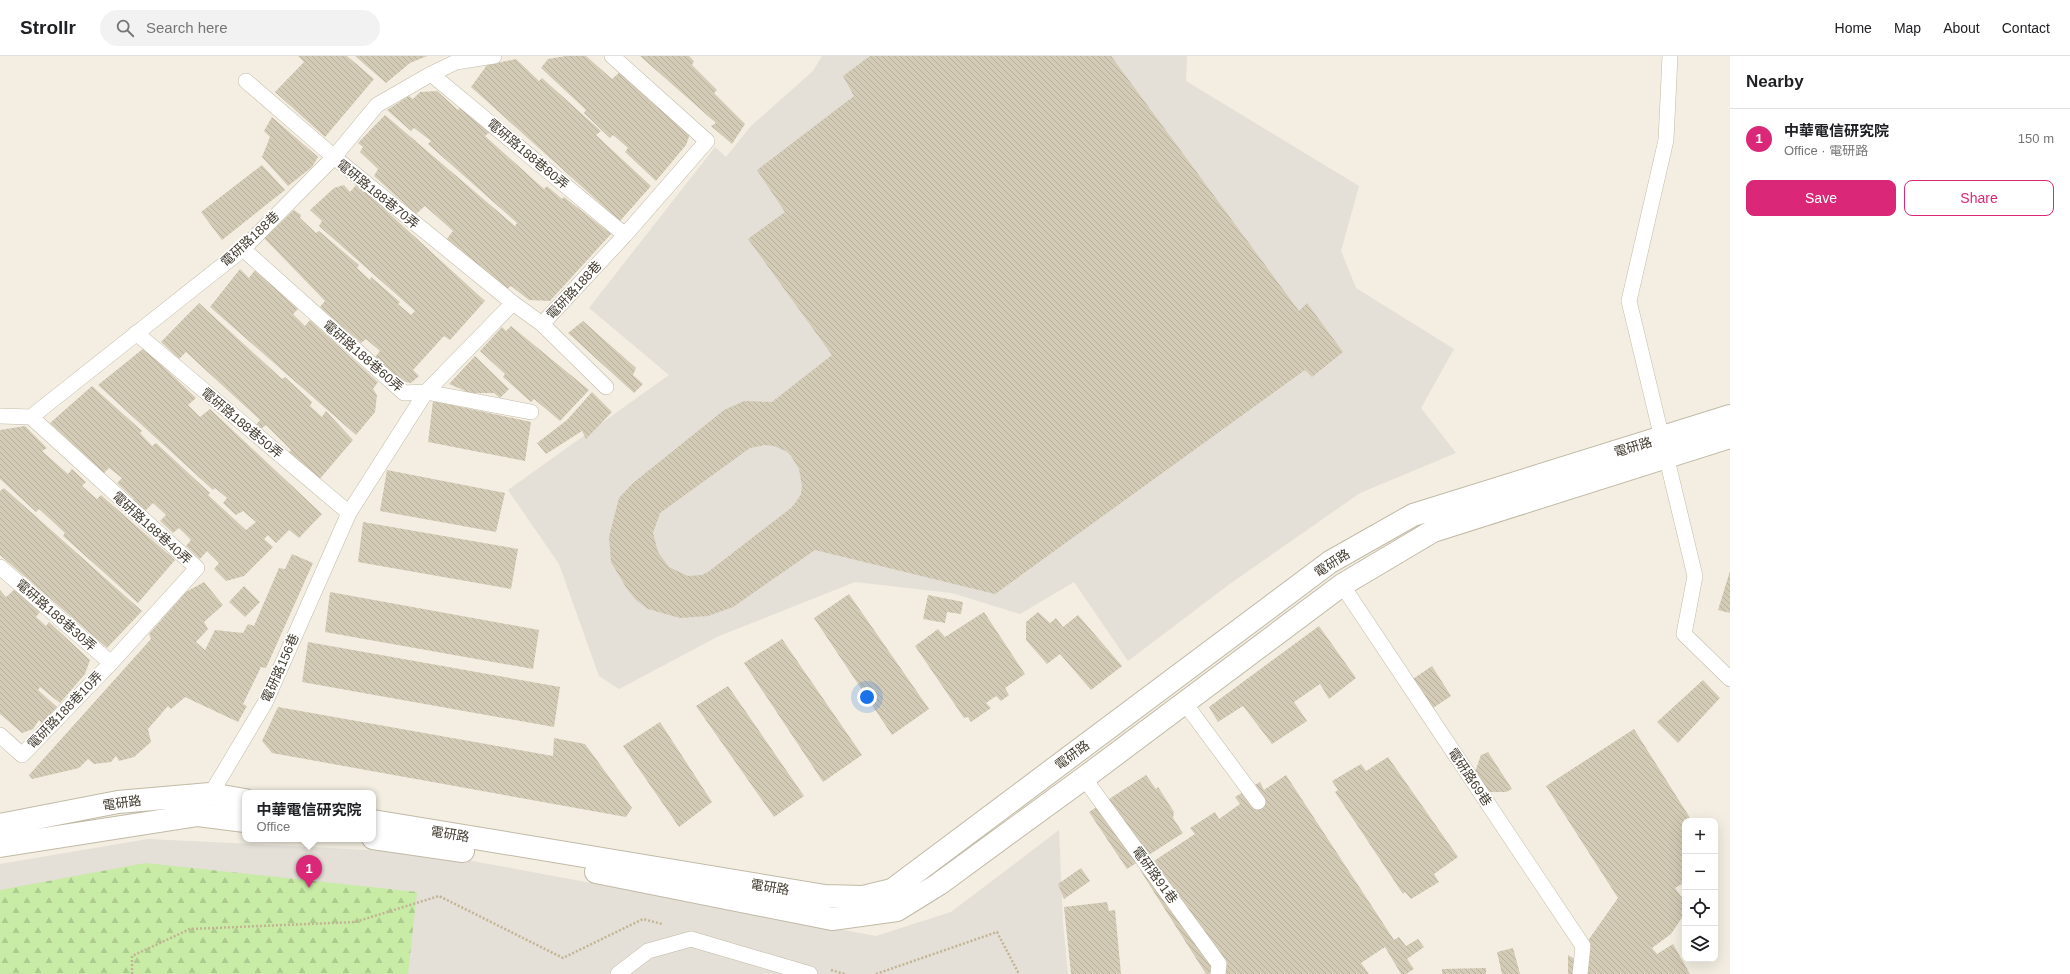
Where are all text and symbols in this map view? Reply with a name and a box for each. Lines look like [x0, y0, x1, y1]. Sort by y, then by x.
search box [100, 10, 380, 46]
text: Strollr [20, 17, 76, 38]
icon: search [114, 17, 136, 39]
text: Search here [146, 19, 228, 36]
text: Home [1835, 20, 1872, 36]
text: Map [1894, 20, 1921, 36]
text: About [1943, 20, 1980, 36]
text: Contact [2002, 20, 2050, 36]
text: Nearby [1746, 72, 1804, 91]
street label: 電研路188巷80弄 [484, 116, 572, 192]
text: 中華電信研究院 [1784, 122, 1889, 139]
text: 1 [1755, 131, 1763, 146]
text: 150 m [2018, 131, 2054, 146]
text: Office · 電研路 [1784, 143, 1868, 158]
street label: 電研路188巷70弄 [334, 156, 422, 232]
button: Save [1746, 180, 1896, 216]
button: Share [1904, 180, 2054, 216]
street label: 電研路188巷 [218, 208, 282, 270]
street label: 電研路188巷 [543, 258, 605, 322]
street label: 電研路188巷60弄 [320, 317, 406, 395]
street label: 電研路188巷50弄 [198, 385, 286, 461]
street label: 電研路 [1612, 434, 1654, 460]
street label: 電研路188巷40弄 [109, 489, 195, 567]
street label: 電研路 [1312, 546, 1352, 580]
street label: 電研路188巷30弄 [13, 576, 99, 654]
street label: 電研路156巷 [258, 631, 302, 705]
street label: 電研路188巷10弄 [24, 668, 106, 752]
your location [857, 687, 877, 707]
street label: 電研路 [1052, 737, 1092, 773]
street label: 電研路69巷 [1445, 745, 1495, 809]
popup [242, 790, 376, 842]
street label: 電研路 [102, 793, 142, 813]
text: 中華電信研究院 [256, 801, 362, 818]
map controls [1682, 818, 1718, 962]
button: + [1682, 818, 1718, 854]
text: Office [256, 819, 290, 834]
street label: 電研路 [430, 824, 470, 844]
street label: 電研路91巷 [1129, 844, 1181, 906]
button: − [1682, 854, 1718, 890]
pin: 1 [296, 855, 322, 888]
street label: 電研路 [750, 877, 790, 897]
button: locate [1682, 890, 1718, 926]
button: layers [1682, 926, 1718, 962]

